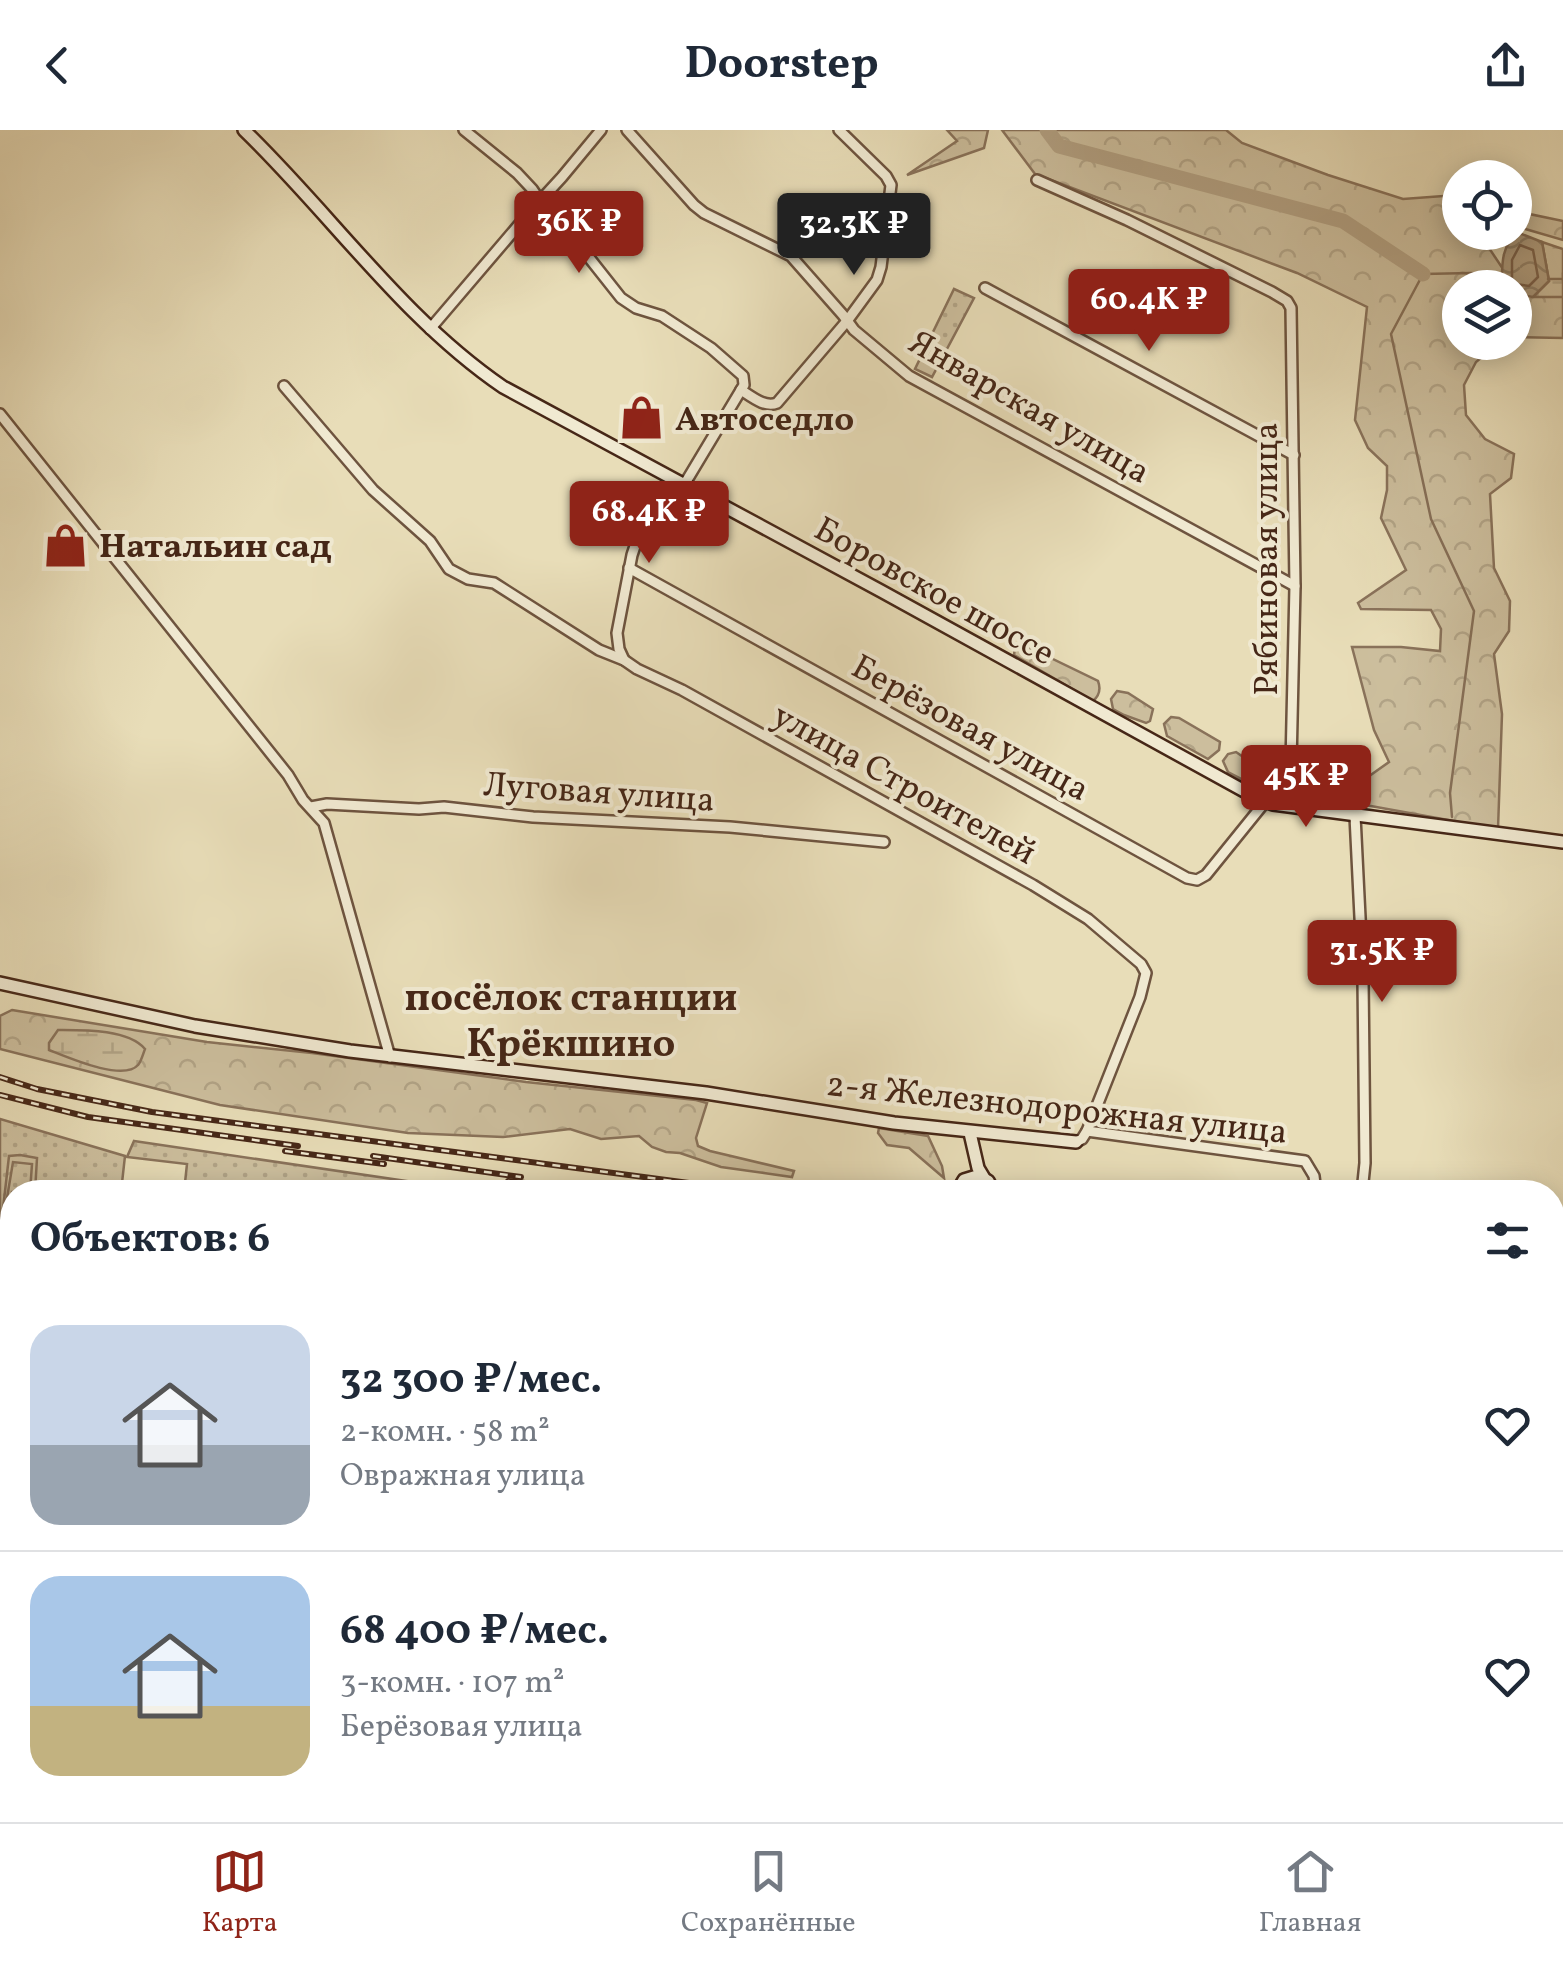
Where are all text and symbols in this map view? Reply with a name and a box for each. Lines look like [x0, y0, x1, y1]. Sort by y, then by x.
text: Doorstep [684, 34, 879, 97]
icon: back [30, 38, 85, 93]
icon: share [1478, 38, 1533, 93]
map controls [1442, 160, 1532, 360]
button: locate [1442, 160, 1532, 250]
pin: 36K ₽ [509, 191, 649, 276]
pin: 32.3K ₽ [762, 193, 946, 278]
text: 36K ₽ [536, 201, 622, 245]
text: 32.3K ₽ [799, 203, 909, 247]
pin: 60.4K ₽ [1057, 269, 1241, 354]
button: layers [1442, 270, 1532, 360]
text: 60.4K ₽ [1090, 279, 1208, 323]
street label: Январская улица [899, 320, 1158, 497]
shop icon: Автоседло [618, 394, 666, 442]
place label: Автоседло [675, 397, 854, 445]
street label: Рябиновая улица [1244, 422, 1292, 696]
pin: 68.4K ₽ [557, 481, 741, 566]
text: 68.4K ₽ [592, 491, 706, 535]
street label: Боровское шоссе [805, 507, 1062, 679]
shop icon: Натальин сад [42, 521, 90, 569]
place label: Натальин сад [99, 524, 332, 572]
street label: Берёзовая улица [842, 644, 1097, 815]
street label: улица Строителей [763, 693, 1044, 878]
pin: 45K ₽ [1236, 745, 1376, 830]
text: 45K ₽ [1263, 755, 1349, 799]
street label: Луговая улица [481, 762, 716, 826]
pin: 31.5K ₽ [1290, 920, 1474, 1005]
text: 31.5K ₽ [1330, 930, 1434, 974]
district label: посёлок станции Крёкшино [405, 972, 738, 1074]
street label: 2-я Железнодорожная улица [824, 1062, 1290, 1158]
text: Объектов: 6 [30, 1211, 270, 1270]
icon: filters [1480, 1213, 1535, 1268]
text: 32 300 ₽/мес. [340, 1352, 602, 1411]
icon: home [110, 1365, 230, 1485]
icon: heart [1480, 1398, 1535, 1453]
text: 2-комн. · 58 m² [340, 1411, 550, 1455]
text: Овражная улица [340, 1455, 586, 1499]
text: 68 400 ₽/мес. [340, 1603, 609, 1662]
icon: home [110, 1616, 230, 1736]
icon: heart [1480, 1649, 1535, 1704]
text: 3-комн. · 107 m² [340, 1662, 565, 1706]
text: Берёзовая улица [340, 1706, 583, 1750]
tab: Карта [202, 1844, 278, 1943]
tab: Сохранённые [681, 1844, 856, 1943]
tab: Главная [1259, 1844, 1361, 1943]

